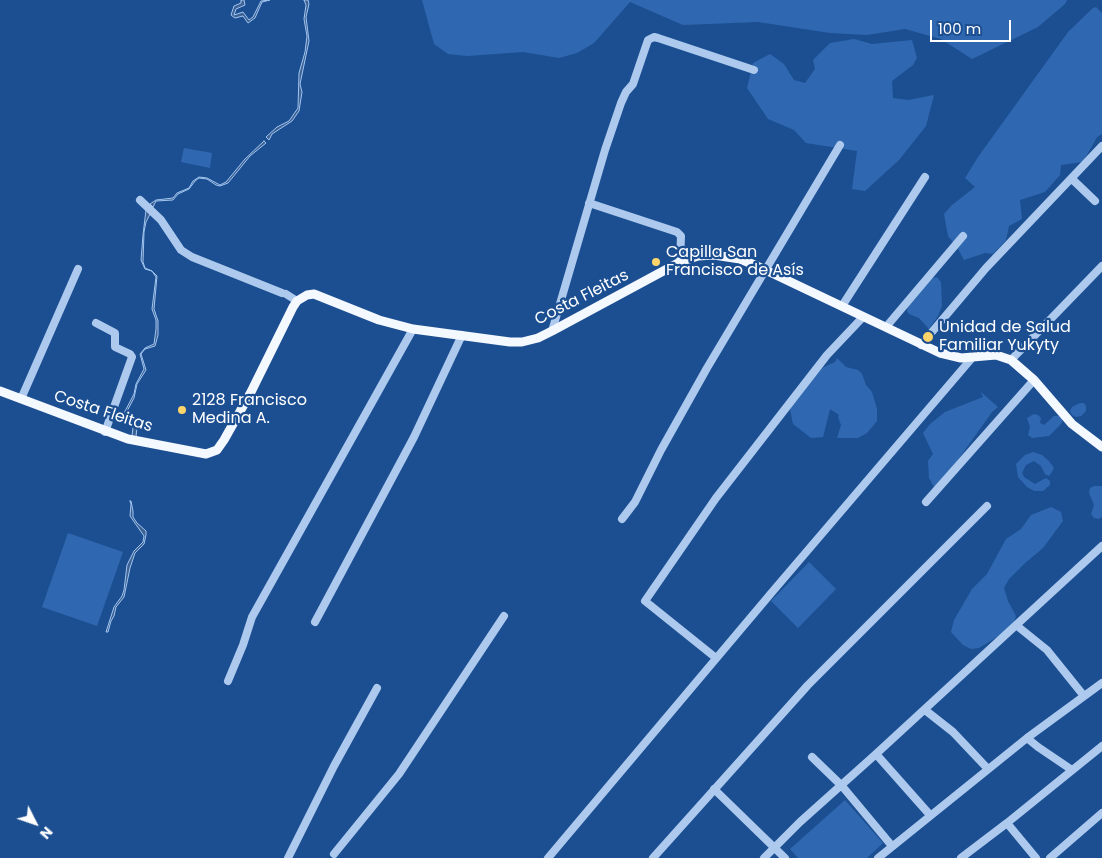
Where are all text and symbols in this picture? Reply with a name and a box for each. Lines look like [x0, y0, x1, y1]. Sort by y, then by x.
scale bar [932, 10, 1013, 42]
text: 100 m [938, 18, 981, 39]
place label: Capilla San Francisco de Asís [666, 243, 804, 281]
marker: Capilla San Francisco de Asís [650, 256, 662, 268]
street label: Costa Fleitas [532, 266, 632, 330]
place label: Unidad de Salud Familiar Yukyty [939, 318, 1071, 356]
marker: Unidad de Salud Familiar Yukyty [921, 330, 935, 344]
street label: Costa Fleitas [51, 387, 155, 437]
place label: 2128 Francisco Medina A. [192, 391, 307, 429]
marker: 2128 Francisco Medina A. [176, 404, 188, 416]
north arrow [10, 798, 60, 848]
text: N [35, 822, 57, 843]

